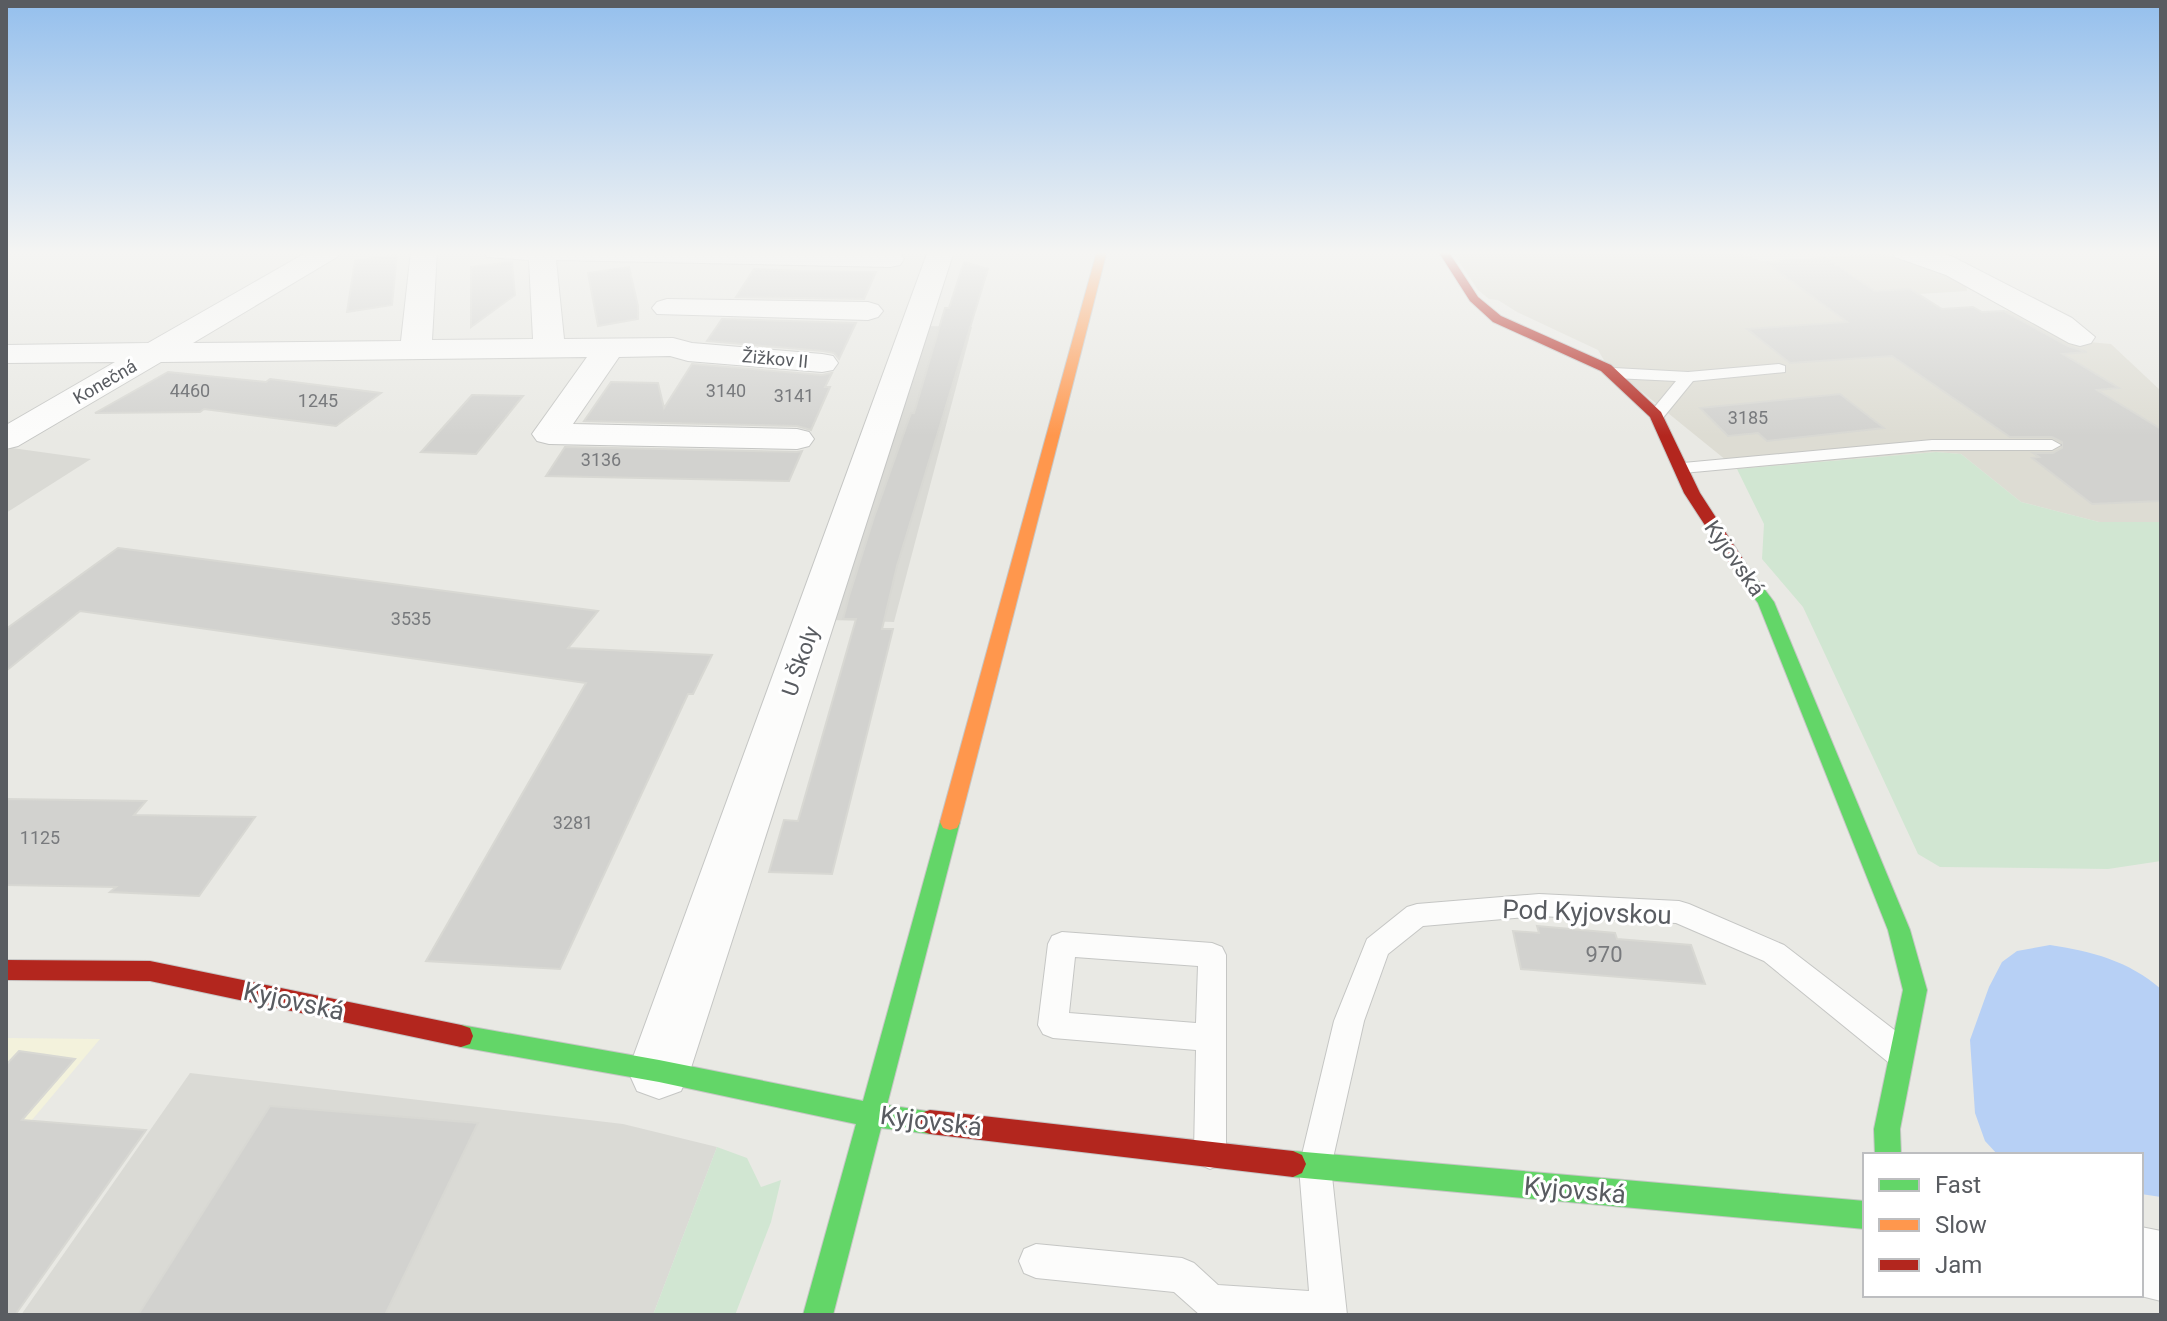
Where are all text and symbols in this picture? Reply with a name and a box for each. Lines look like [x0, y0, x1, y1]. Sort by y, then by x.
street label: Žižkov II [741, 345, 809, 372]
street label: Konečná [69, 355, 140, 408]
house number: 4460 [170, 380, 210, 401]
house number: 3140 [706, 380, 746, 401]
house number: 3141 [774, 385, 814, 406]
house number: 1245 [298, 390, 338, 411]
house number: 3185 [1728, 407, 1768, 428]
house number: 3136 [581, 449, 621, 470]
street label: Kyjovská [1700, 516, 1770, 601]
house number: 3535 [391, 608, 431, 629]
street label: U Školy [776, 622, 824, 699]
house number: 3281 [553, 812, 593, 833]
house number: 1125 [20, 827, 60, 848]
street label: Pod Kyjovskou [1502, 894, 1672, 930]
house number: 970 [1585, 942, 1623, 967]
street label: Kyjovská [241, 976, 347, 1026]
street label: Kyjovská [878, 1100, 984, 1142]
legend [1863, 1153, 2143, 1297]
street label: Kyjovská [1523, 1171, 1627, 1209]
text: Fast [1935, 1171, 1981, 1199]
text: Slow [1935, 1211, 1987, 1239]
text: Jam [1935, 1251, 1982, 1279]

